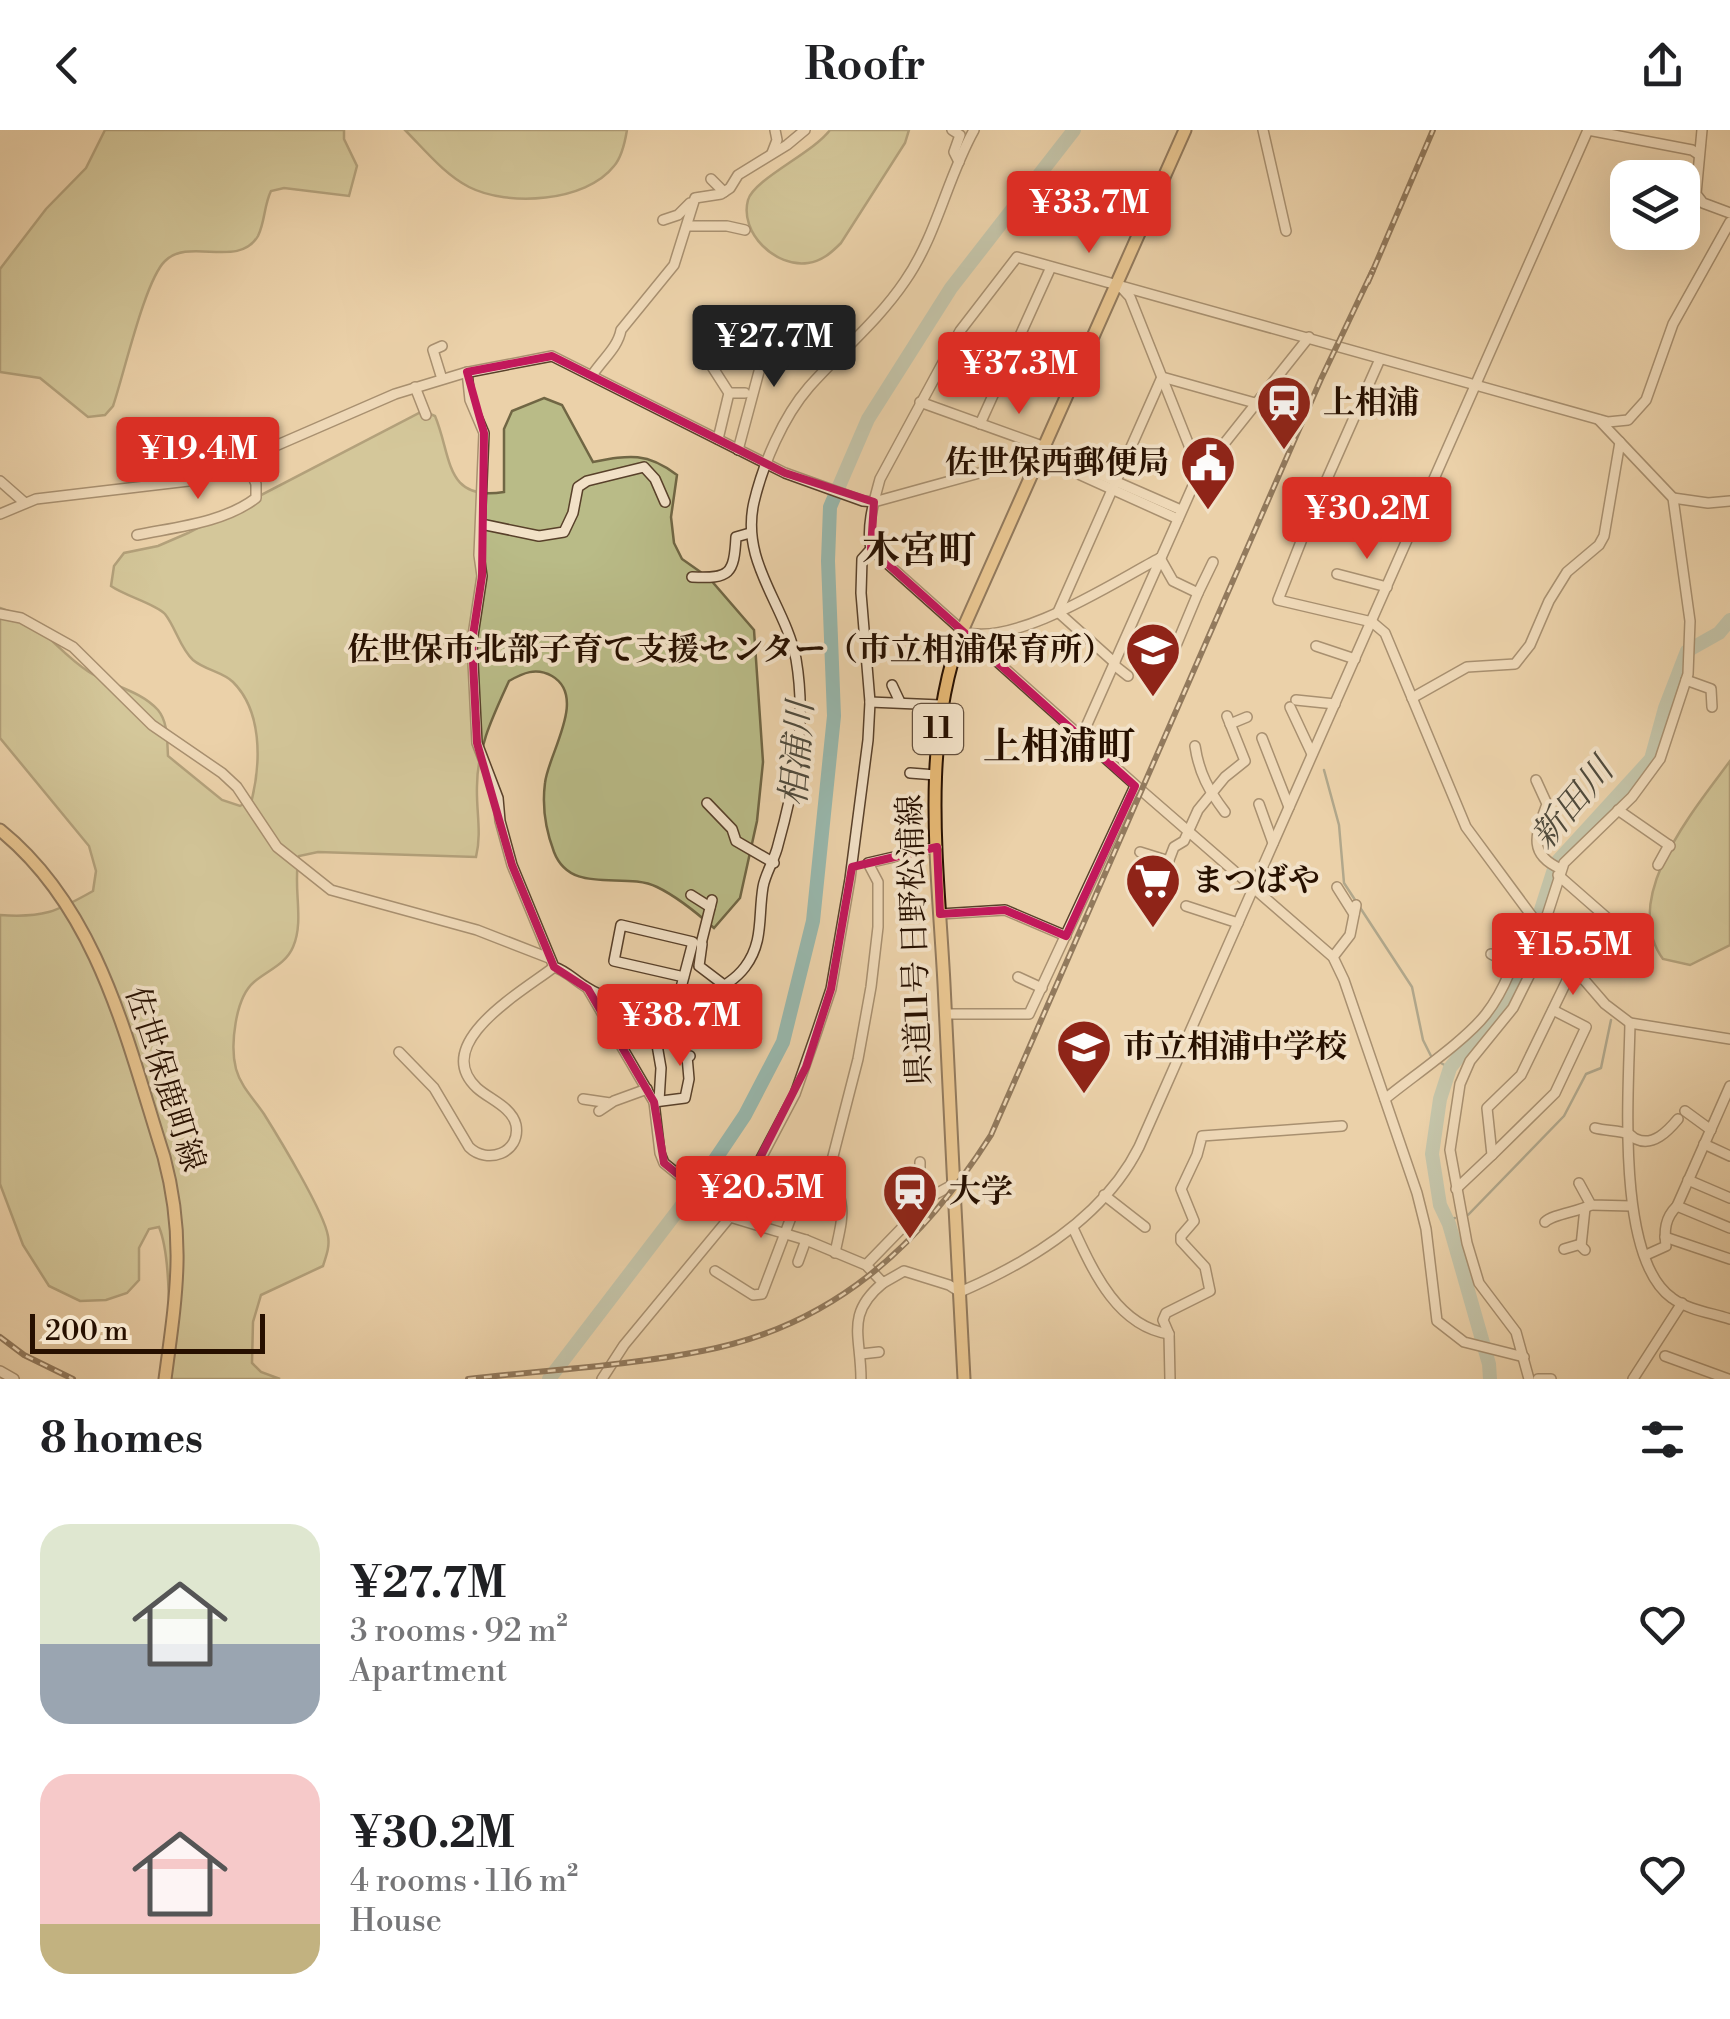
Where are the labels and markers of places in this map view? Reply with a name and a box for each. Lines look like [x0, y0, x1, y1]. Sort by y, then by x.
pin: ¥33.7M [1008, 171, 1170, 256]
pin: ¥27.7M [693, 305, 855, 390]
pin: ¥37.3M [938, 332, 1100, 417]
station icon: 上相浦 [1254, 373, 1314, 452]
place label: 上相浦 [1323, 383, 1419, 423]
pin: ¥19.4M [117, 417, 279, 502]
public building icon: 佐世保西郵便局 [1178, 433, 1238, 512]
place label: 佐世保西郵便局 [945, 443, 1169, 483]
pin: ¥30.2M [1286, 477, 1448, 562]
school or university icon: 佐世保市北部子育て支援センター（市立相浦保育所） [1123, 620, 1183, 699]
place label: 佐世保市北部子育て支援センター（市立相浦保育所） [347, 630, 1114, 670]
supermarket icon: まつばや [1123, 851, 1183, 930]
place label: まつばや [1192, 861, 1320, 901]
pin: ¥15.5M [1492, 913, 1654, 998]
pin: ¥38.7M [599, 984, 761, 1069]
school or university icon: 市立相浦中学校 [1054, 1017, 1114, 1096]
place label: 市立相浦中学校 [1123, 1027, 1347, 1067]
pin: ¥20.5M [680, 1156, 842, 1241]
station icon: 大学 [880, 1162, 940, 1241]
place label: 大学 [949, 1172, 1013, 1212]

